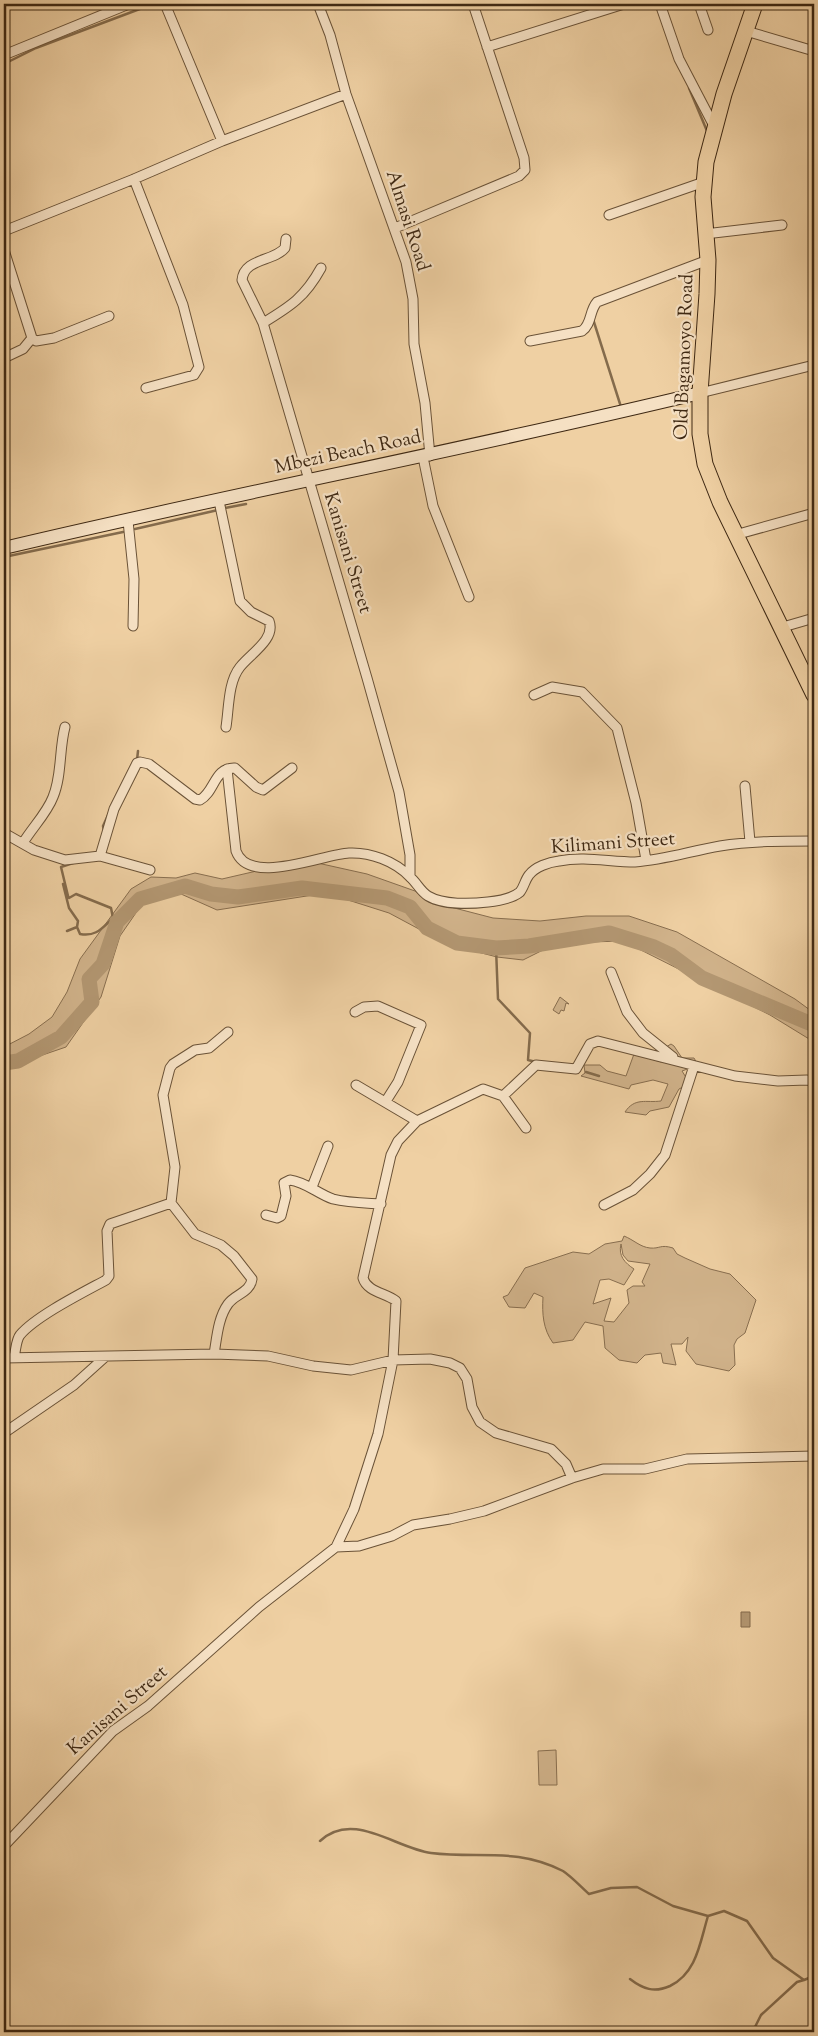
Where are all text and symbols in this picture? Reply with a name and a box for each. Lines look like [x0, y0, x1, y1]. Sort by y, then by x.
street label: Almasi Road [378, 167, 436, 275]
street label: Old Bagamoyo Road [669, 273, 701, 441]
street label: Mbezi Beach Road [272, 424, 424, 482]
street label: Kanisani Street [316, 489, 378, 617]
street label: Kilimani Street [550, 826, 676, 862]
street label: Kanisani Street [62, 1659, 174, 1762]

